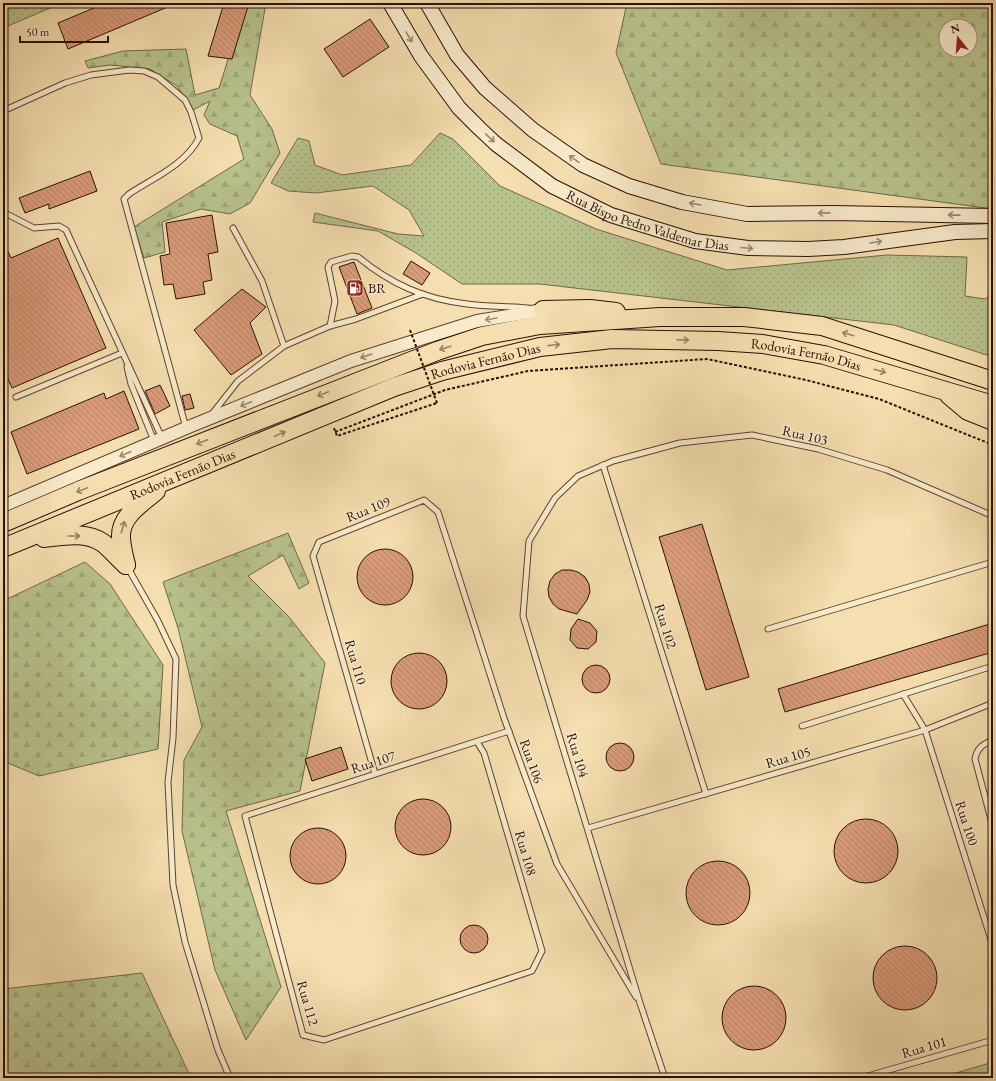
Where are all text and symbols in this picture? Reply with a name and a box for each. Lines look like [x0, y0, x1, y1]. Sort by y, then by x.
scale bar [20, 18, 108, 44]
north arrow [938, 18, 978, 58]
text: N [949, 20, 961, 36]
text: 50 m [26, 24, 50, 40]
one-way arrow [406, 31, 414, 43]
one-way arrow [485, 133, 495, 143]
one-way arrow [569, 155, 580, 163]
street label: Rua Bispo Pedro Valdemar Dias [564, 186, 731, 254]
one-way arrow [689, 200, 702, 208]
one-way arrow [818, 209, 831, 217]
one-way arrow [948, 211, 961, 219]
one-way arrow [869, 238, 882, 246]
one-way arrow [740, 244, 753, 251]
fuel station icon: BR [345, 278, 365, 298]
place label: BR [368, 279, 387, 297]
one-way arrow [485, 315, 498, 323]
one-way arrow [841, 330, 854, 337]
street label: Rodovia Fernão Dias [750, 334, 864, 375]
one-way arrow [676, 336, 689, 344]
street label: Rodovia Fernão Dias [428, 338, 543, 383]
one-way arrow [547, 342, 560, 349]
one-way arrow [439, 345, 452, 352]
one-way arrow [360, 353, 373, 360]
one-way arrow [873, 368, 886, 375]
one-way arrow [318, 391, 330, 399]
one-way arrow [240, 400, 252, 408]
street label: Rua 103 [781, 421, 830, 449]
one-way arrow [274, 430, 286, 437]
one-way arrow [197, 439, 209, 447]
street label: Rodovia Fernão Dias [127, 444, 238, 504]
one-way arrow [120, 450, 132, 458]
one-way arrow [76, 486, 88, 494]
street label: Rua 109 [343, 492, 393, 526]
one-way arrow [120, 521, 127, 534]
one-way arrow [67, 532, 80, 540]
street label: Rua 102 [651, 601, 681, 651]
street label: Rua 110 [341, 637, 371, 687]
street label: Rua 104 [563, 730, 593, 780]
street label: Rua 106 [516, 736, 548, 786]
street label: Rua 105 [763, 742, 813, 772]
street label: Rua 107 [348, 746, 398, 778]
street label: Rua 100 [951, 798, 983, 848]
street label: Rua 108 [511, 828, 541, 878]
street label: Rua 112 [293, 978, 323, 1028]
street label: Rua 101 [899, 1032, 949, 1062]

